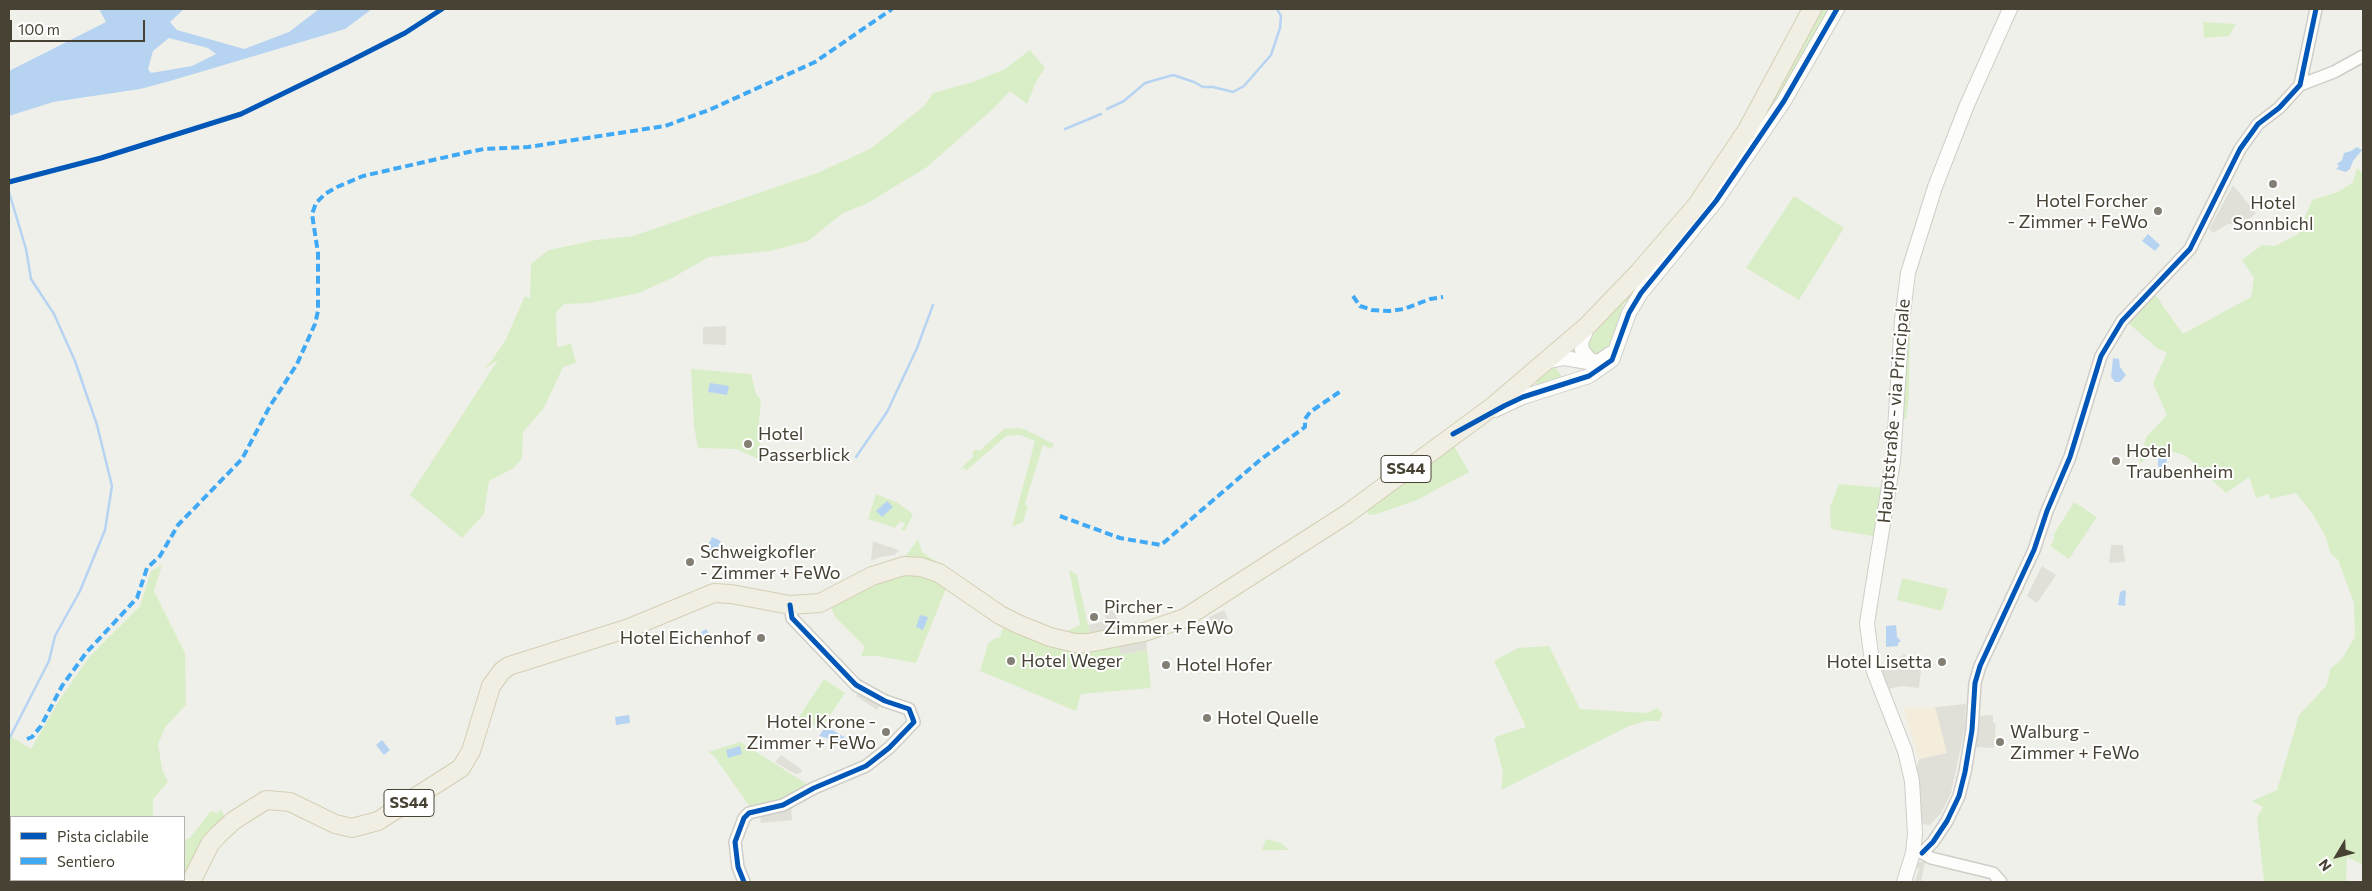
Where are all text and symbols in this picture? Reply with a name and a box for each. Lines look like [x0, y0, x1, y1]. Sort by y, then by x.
scale bar [12, 10, 148, 42]
text: 100 m [18, 20, 60, 38]
marker: Hotel Sonnbichl [2267, 178, 2279, 190]
place label: Hotel Forcher - Zimmer + FeWo [2007, 190, 2148, 232]
place label: Hotel Sonnbichl [2233, 192, 2313, 234]
marker: Hotel Forcher - Zimmer + FeWo [2152, 205, 2164, 217]
street label: Hauptstraße - via Principale [1873, 298, 1915, 524]
place label: Hotel Passerblick [758, 423, 850, 466]
marker: Hotel Passerblick [742, 438, 754, 450]
place label: Hotel Traubenheim [2126, 440, 2233, 482]
marker: Hotel Traubenheim [2110, 455, 2122, 467]
road number: SS44 [1381, 456, 1431, 482]
place label: Schweigkofler - Zimmer + FeWo [700, 541, 841, 584]
marker: Schweigkofler - Zimmer + FeWo [684, 556, 696, 568]
place label: Pircher - Zimmer + FeWo [1104, 596, 1234, 638]
marker: Pircher - Zimmer + FeWo [1088, 611, 1100, 623]
place label: Hotel Eichenhof [620, 627, 751, 649]
marker: Hotel Eichenhof [755, 632, 767, 644]
place label: Hotel Weger [1021, 650, 1123, 672]
place label: Hotel Lisetta [1826, 651, 1932, 673]
place label: Hotel Hofer [1176, 654, 1272, 676]
marker: Hotel Weger [1005, 655, 1017, 667]
marker: Hotel Lisetta [1936, 656, 1948, 668]
marker: Hotel Hofer [1160, 659, 1172, 671]
place label: Hotel Quelle [1217, 707, 1319, 729]
place label: Hotel Krone - Zimmer + FeWo [746, 711, 876, 754]
marker: Hotel Quelle [1201, 712, 1213, 724]
place label: Walburg - Zimmer + FeWo [2010, 721, 2140, 764]
marker: Hotel Krone - Zimmer + FeWo [880, 726, 892, 738]
marker: Walburg - Zimmer + FeWo [1994, 736, 2006, 748]
road number: SS44 [384, 790, 434, 816]
legend [10, 816, 185, 881]
text: Pista ciclabile [57, 827, 149, 845]
north arrow [2312, 831, 2362, 881]
text: Sentiero [57, 852, 115, 870]
text: N [2315, 856, 2335, 875]

